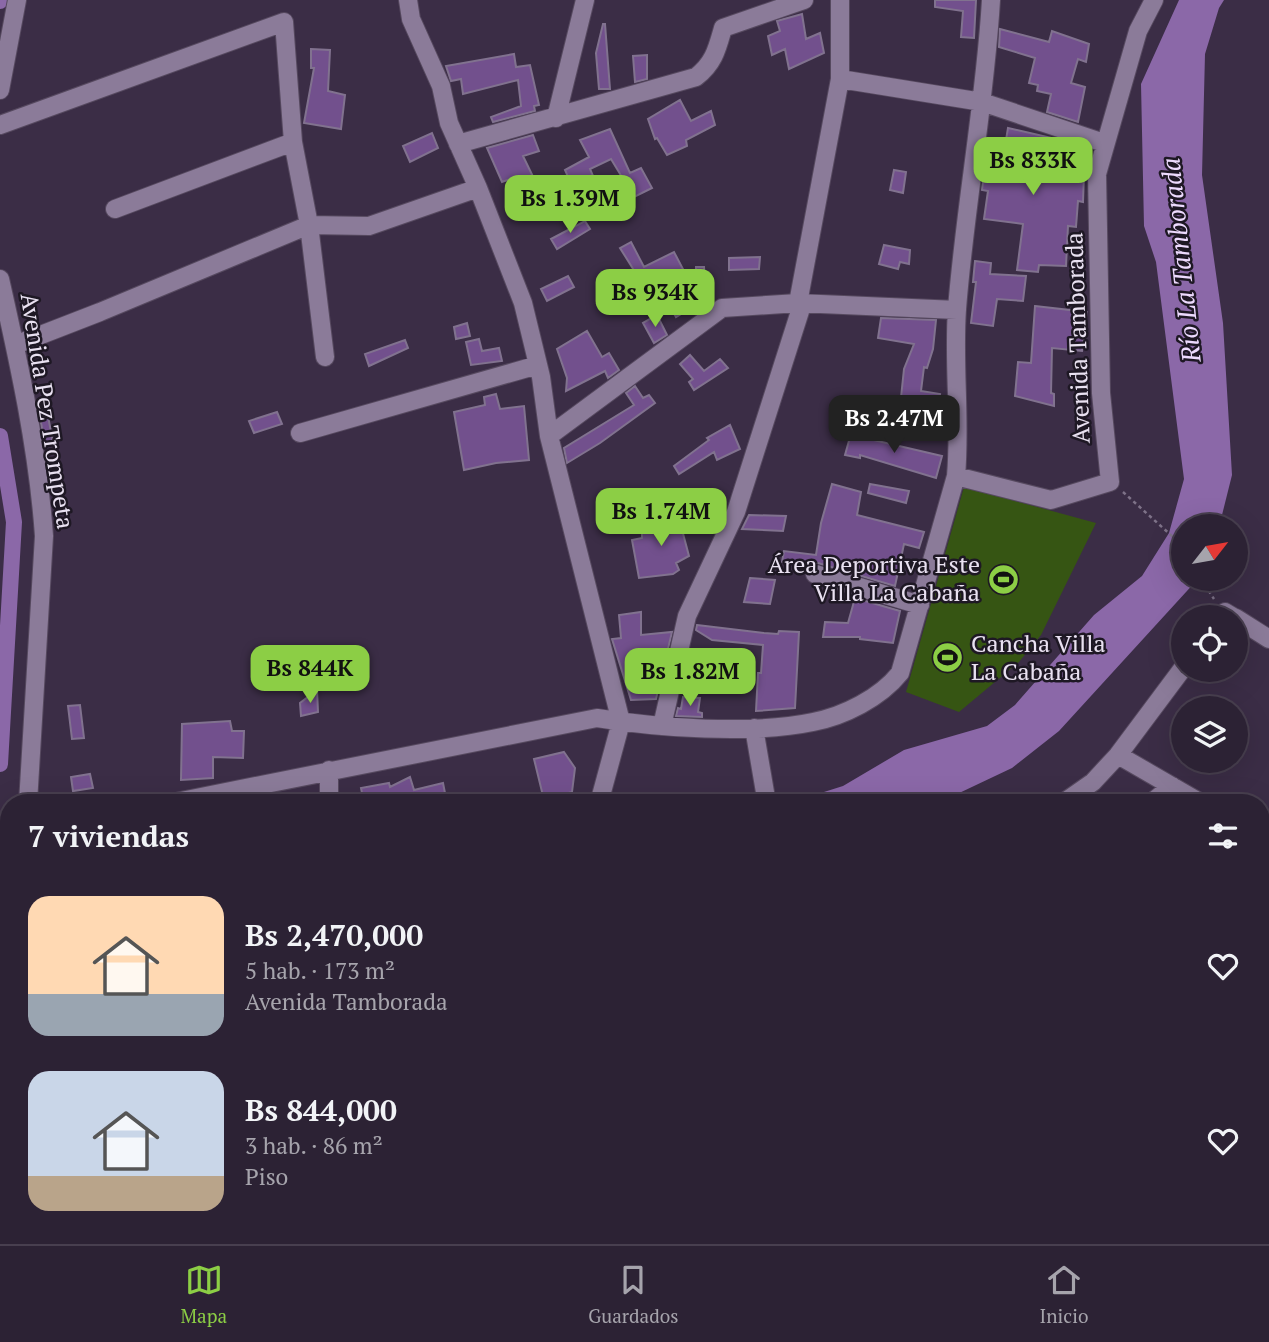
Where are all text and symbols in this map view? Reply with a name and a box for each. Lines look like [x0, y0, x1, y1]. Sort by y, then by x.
pin: Bs 833K [968, 138, 1098, 197]
text: Bs 833K [990, 144, 1076, 175]
water label: Río La Tamborada [1152, 156, 1208, 365]
pin: Bs 1.39M [498, 176, 642, 235]
text: Bs 1.39M [521, 182, 619, 213]
street label: Avenida Tamborada [1057, 232, 1097, 444]
pin: Bs 934K [590, 270, 720, 329]
text: Bs 934K [612, 276, 698, 307]
street label: Avenida Pez Trompeta [14, 291, 82, 531]
pin: Bs 2.47M [822, 396, 966, 455]
text: Bs 2.47M [845, 402, 943, 433]
pin: Bs 1.74M [589, 489, 733, 548]
text: Bs 1.74M [612, 495, 710, 526]
north arrow [1171, 514, 1248, 592]
map controls [1171, 514, 1248, 773]
place label: Área Deportiva Este Villa La Cabaña [768, 548, 980, 608]
sports icon: Área Deportiva Este Villa La Cabaña [986, 562, 1020, 596]
button: locate [1171, 605, 1248, 682]
place label: Cancha Villa La Cabaña [971, 627, 1106, 687]
sports icon: Cancha Villa La Cabaña [931, 641, 965, 675]
pin: Bs 844K [245, 646, 375, 705]
pin: Bs 1.82M [618, 648, 762, 708]
text: Bs 844K [267, 652, 353, 683]
text: Bs 1.82M [641, 655, 739, 686]
button: layers [1171, 696, 1248, 773]
text: 7 viviendas [28, 816, 189, 856]
icon: filters [1204, 817, 1242, 855]
text: Bs 2,470,000 [245, 915, 423, 955]
icon: home [84, 924, 168, 1008]
icon: heart [1204, 947, 1242, 985]
text: 5 hab. · 173 m² [245, 955, 395, 986]
text: Avenida Tamborada [245, 986, 448, 1017]
text: Bs 844,000 [245, 1090, 397, 1130]
icon: home [84, 1099, 168, 1183]
icon: heart [1204, 1122, 1242, 1160]
text: 3 hab. · 86 m² [245, 1130, 383, 1161]
text: Piso [245, 1161, 288, 1192]
tab: Mapa [181, 1261, 227, 1328]
tab: Guardados [588, 1261, 678, 1328]
tab: Inicio [1040, 1261, 1088, 1328]

